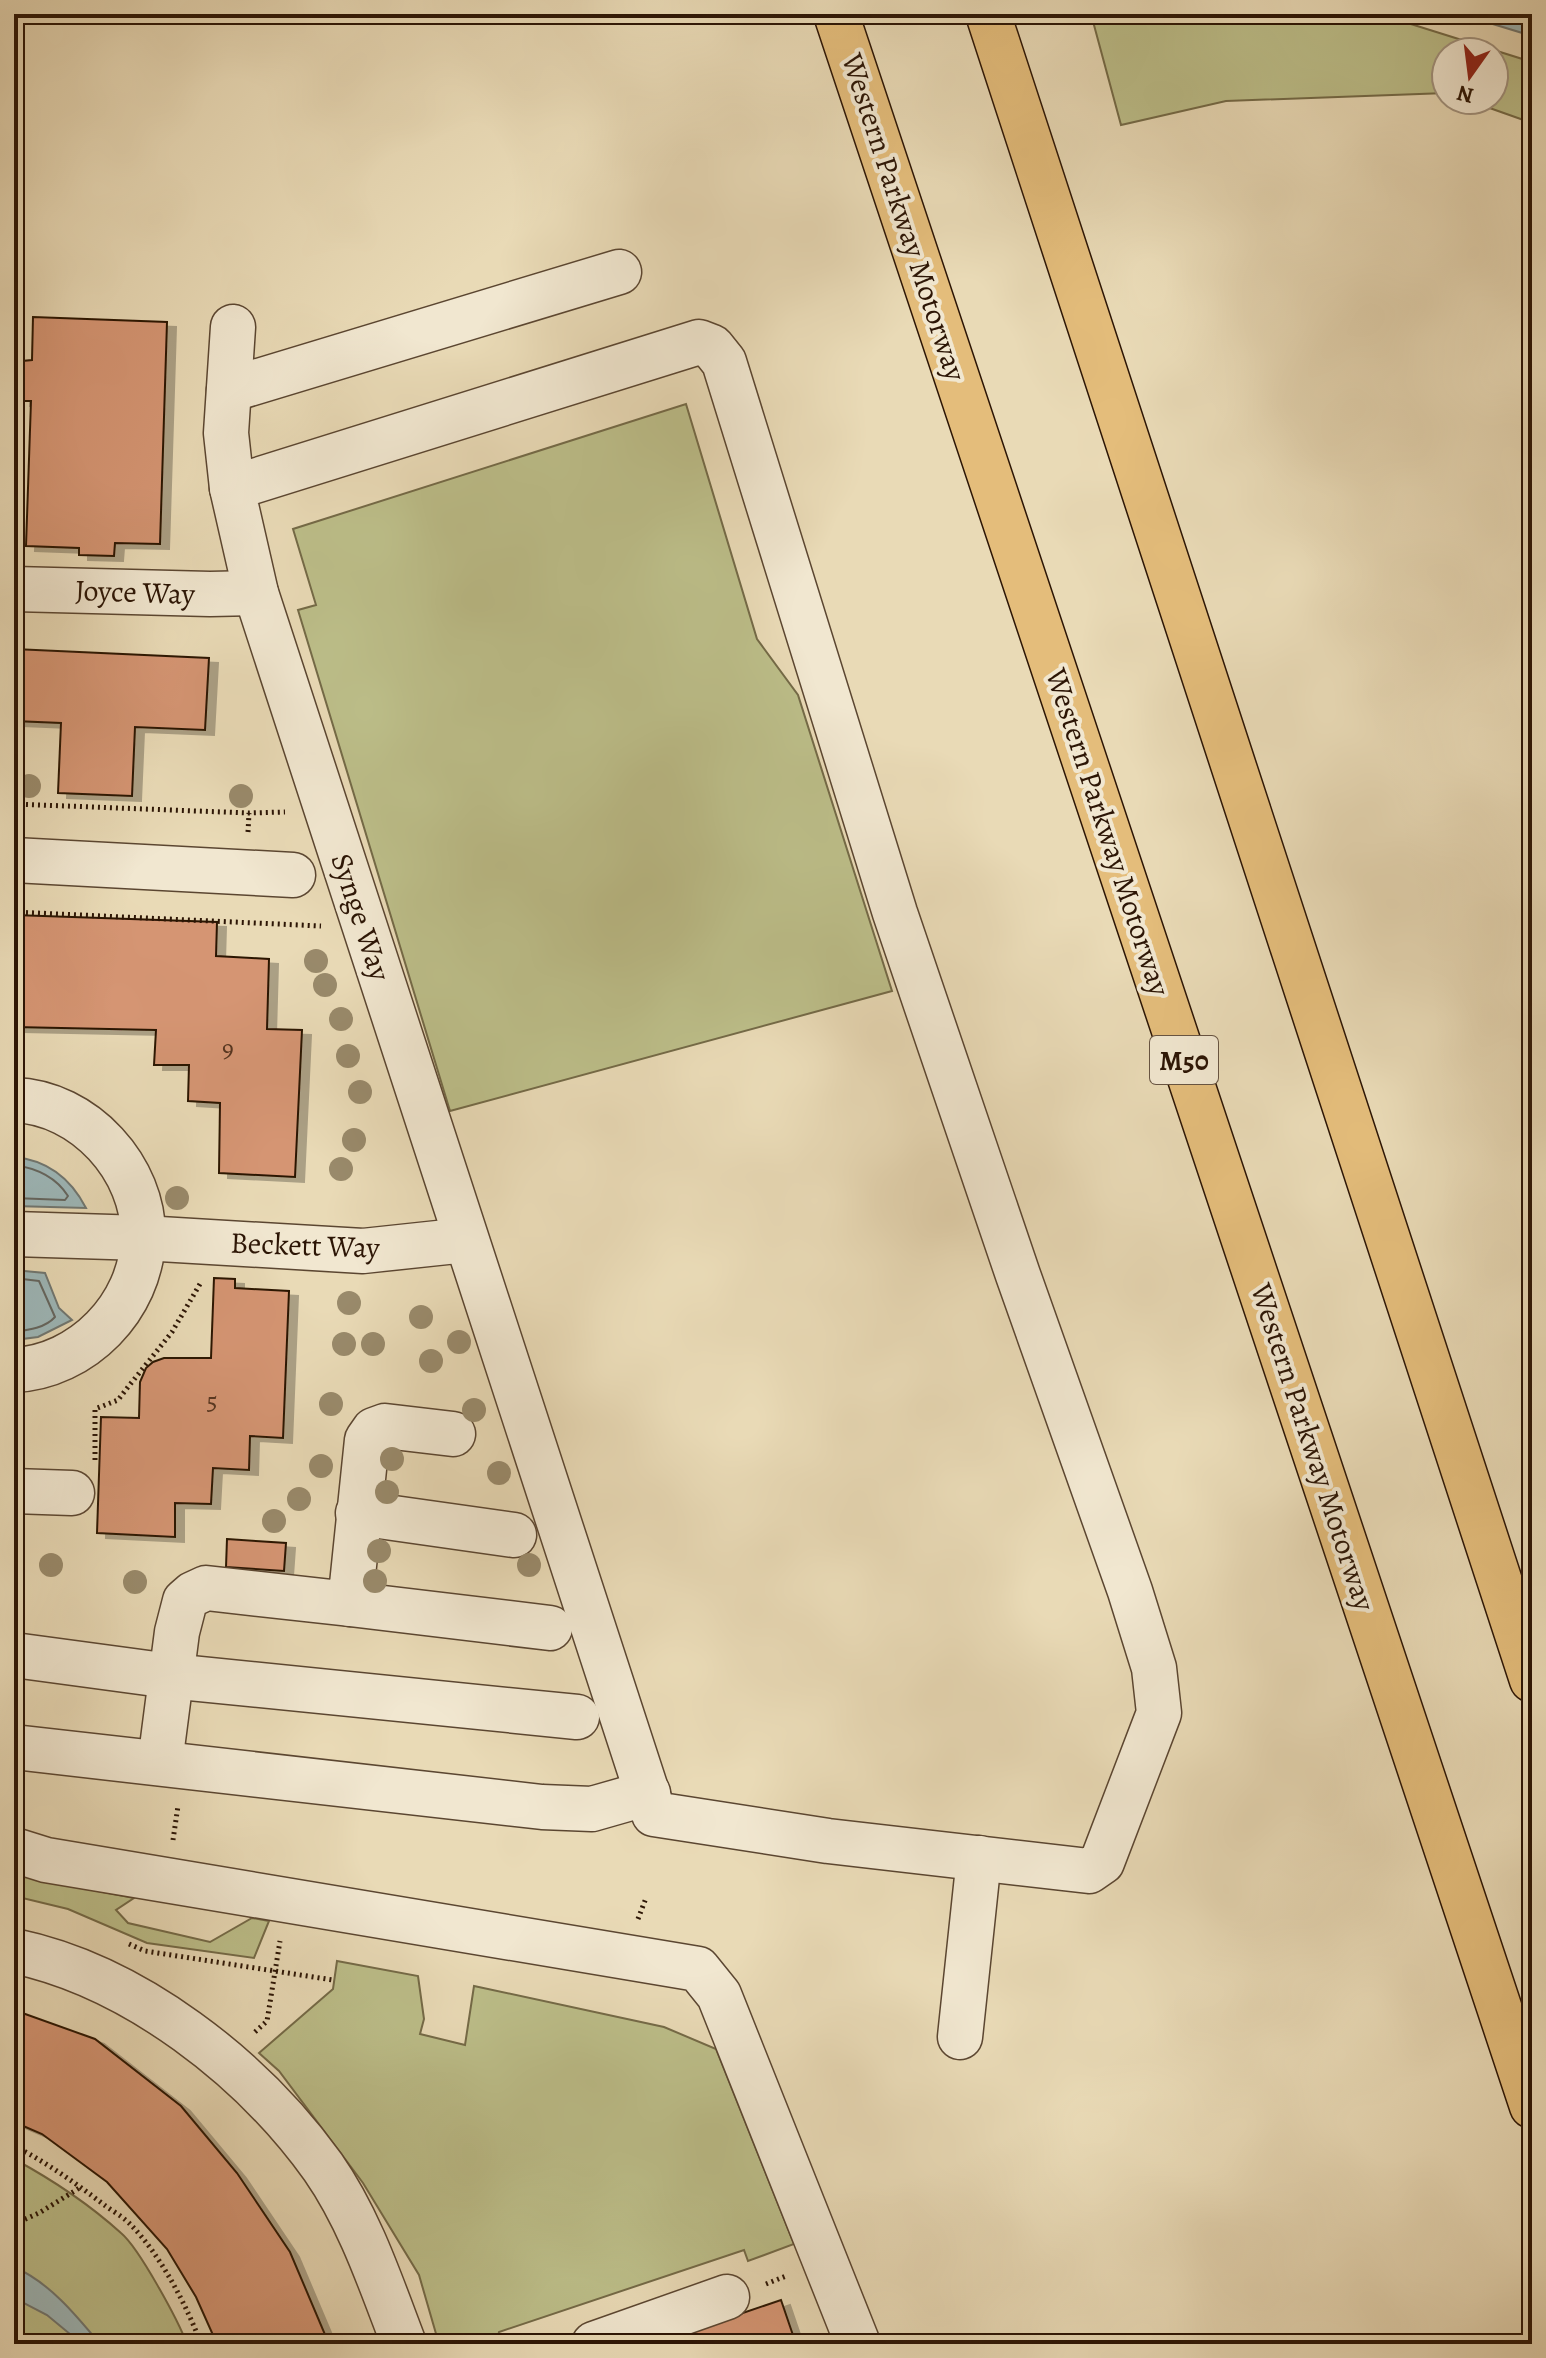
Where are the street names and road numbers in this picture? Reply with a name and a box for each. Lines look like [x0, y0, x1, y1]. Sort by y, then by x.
street label: Western Parkway Motorway [832, 47, 976, 386]
street label: Joyce Way [74, 570, 196, 614]
street label: Western Parkway Motorway [1036, 662, 1180, 1001]
street label: Synge Way [322, 848, 401, 986]
road number: M50 [1150, 1036, 1218, 1084]
street label: Beckett Way [230, 1222, 381, 1268]
street label: Western Parkway Motorway [1241, 1277, 1385, 1616]

